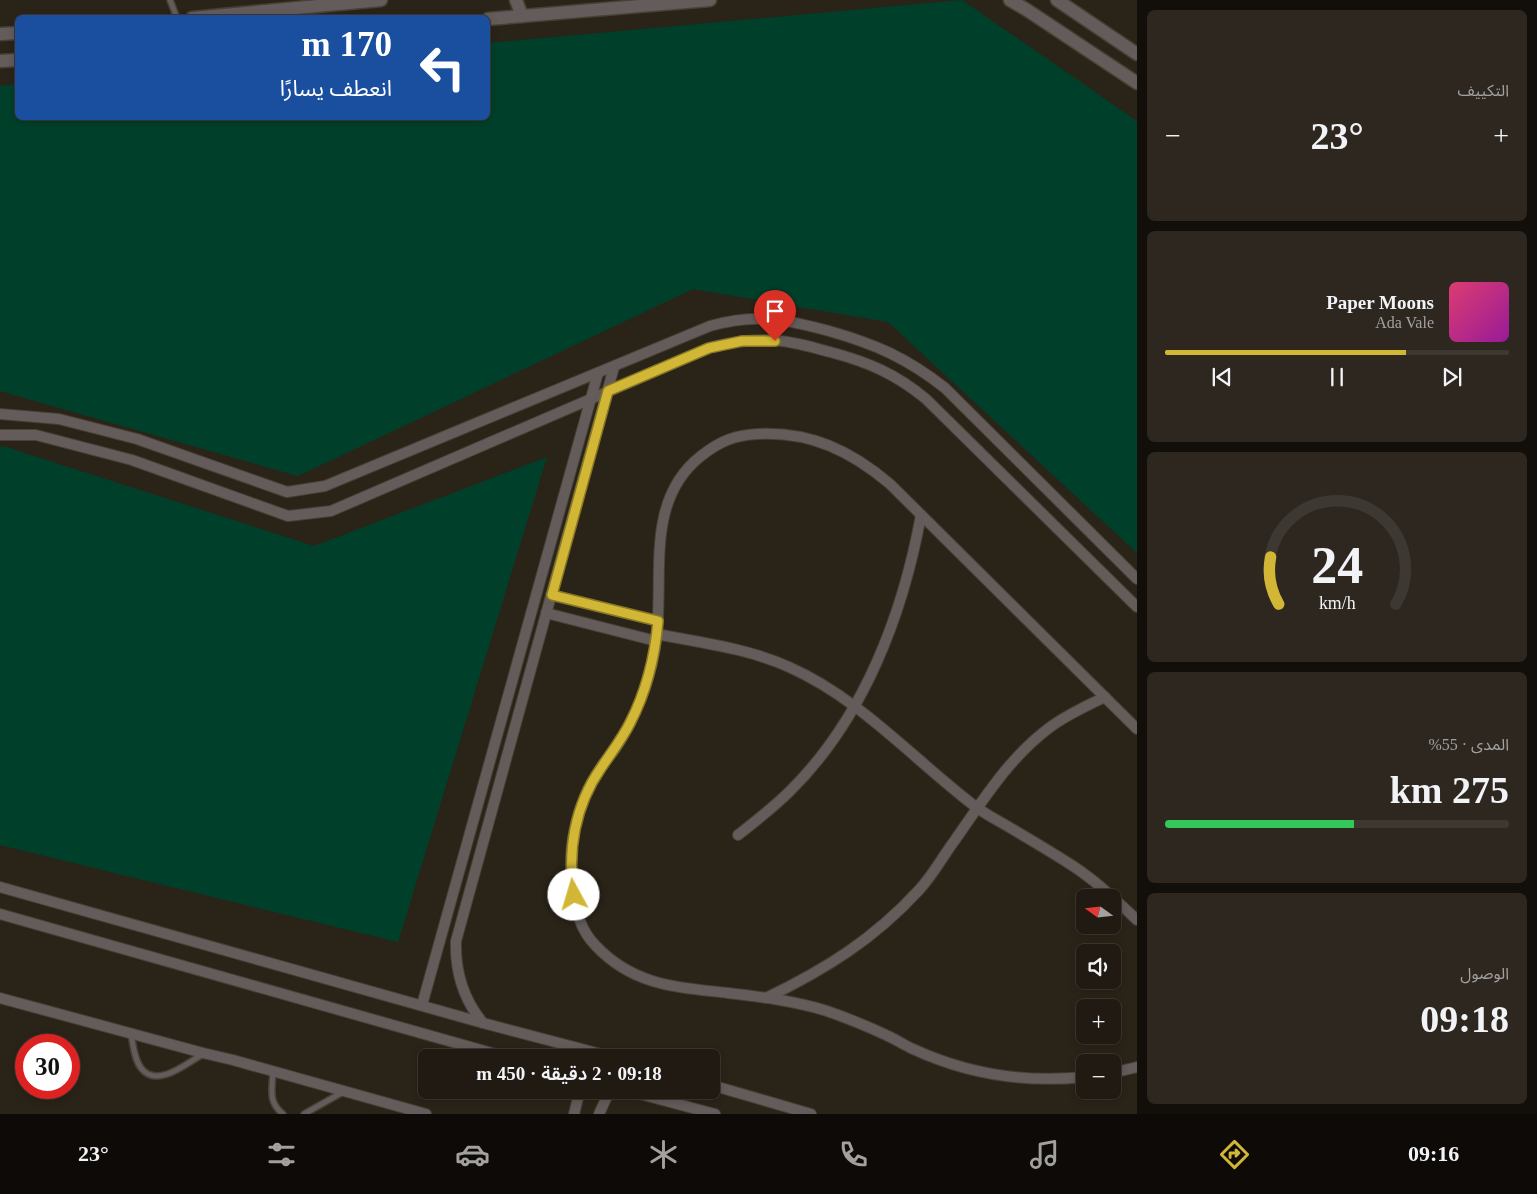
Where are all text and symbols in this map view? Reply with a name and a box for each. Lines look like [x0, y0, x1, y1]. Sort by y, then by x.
text: 170 m [302, 25, 392, 64]
icon: left [410, 35, 475, 100]
text: انعطف يسارًا [280, 76, 392, 101]
text: التكييف [1457, 82, 1509, 99]
text: 23° [1310, 115, 1364, 157]
text: − [1165, 120, 1181, 151]
text: + [1493, 120, 1509, 151]
pin [754, 290, 796, 341]
text: Paper Moons [1326, 292, 1434, 313]
icon: arrive [761, 297, 789, 325]
text: Ada Vale [1375, 314, 1434, 331]
icon: previous [1208, 363, 1236, 391]
icon: pause [1323, 363, 1351, 391]
icon: next [1438, 363, 1466, 391]
text: 24 [1311, 537, 1363, 594]
text: km/h [1319, 593, 1355, 613]
text: المدى · 55% [1428, 736, 1509, 753]
text: 275 km [1390, 769, 1509, 811]
position arrow [547, 868, 599, 920]
north arrow [1076, 889, 1121, 934]
map controls [1076, 889, 1121, 1099]
button: sound [1076, 944, 1121, 989]
text: الوصول [1460, 965, 1509, 982]
text: 09:18 [1420, 998, 1509, 1040]
button: + [1076, 999, 1121, 1044]
speed limit sign: 30 [15, 1034, 80, 1099]
button: − [1076, 1054, 1121, 1099]
text: 09:18 · 2 دقيقة · 450 m [476, 1063, 662, 1084]
icon: filters [264, 1137, 299, 1172]
icon: car [455, 1137, 490, 1172]
icon: climate [646, 1137, 681, 1172]
icon: phone [836, 1137, 871, 1172]
icon: music [1027, 1137, 1062, 1172]
icon: directions [1217, 1137, 1252, 1172]
text: 23° [78, 1141, 109, 1166]
text: 09:16 [1408, 1141, 1459, 1166]

